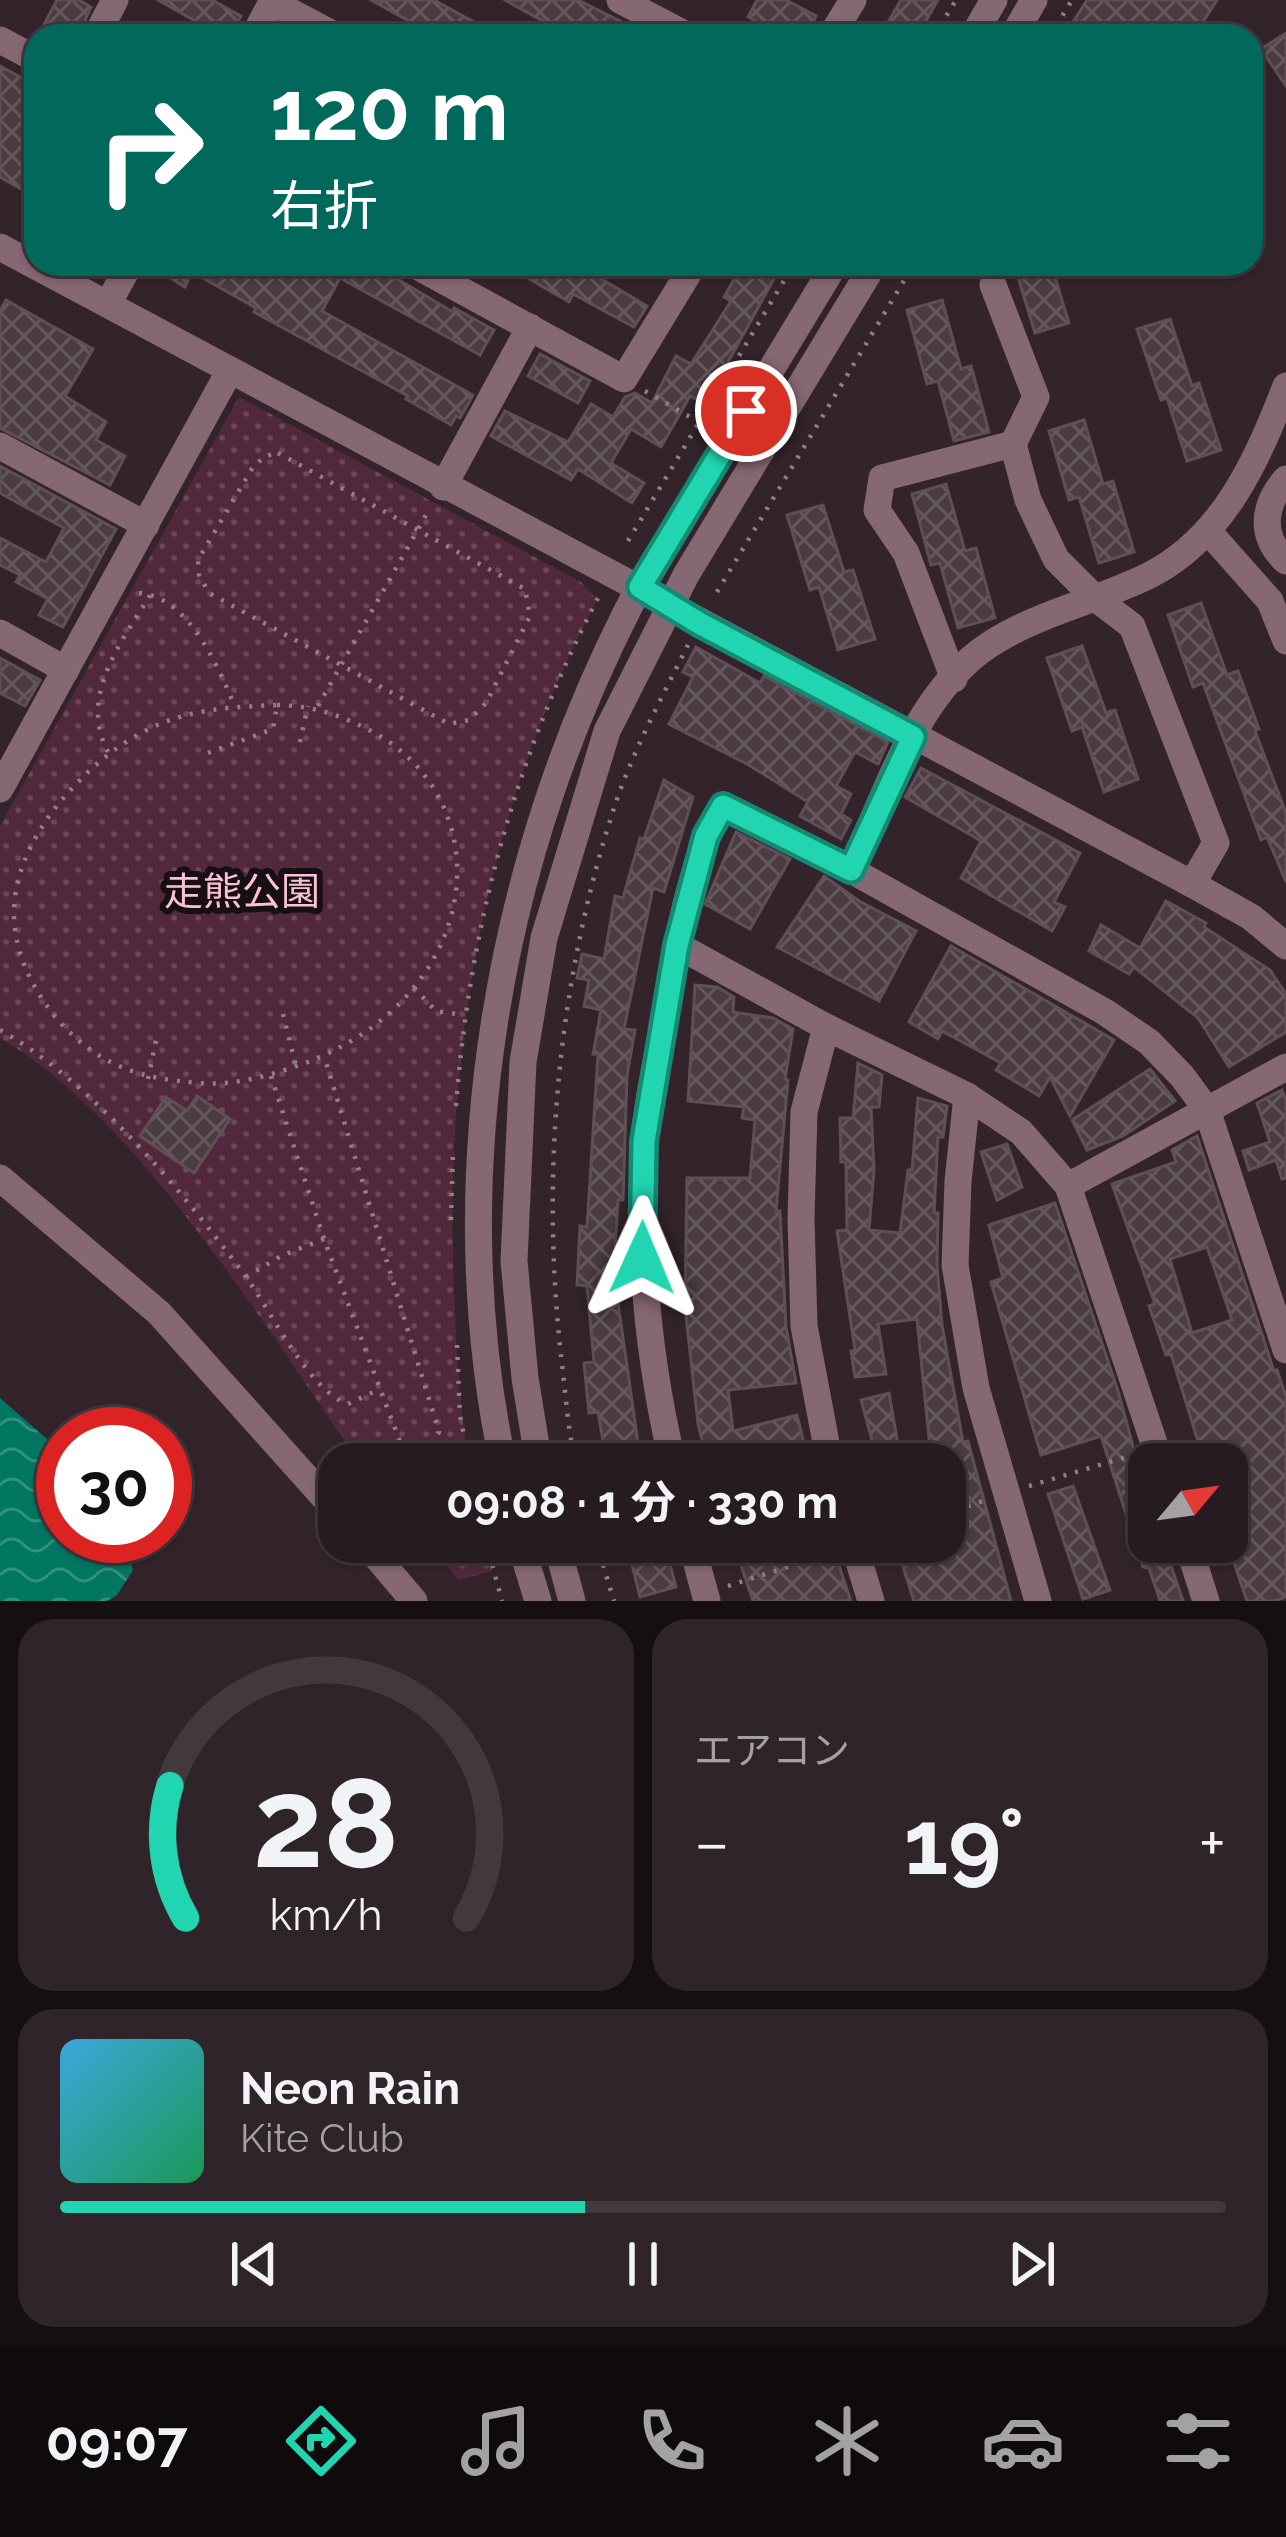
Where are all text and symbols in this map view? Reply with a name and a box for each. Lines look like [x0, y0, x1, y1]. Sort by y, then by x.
text: 120 m [270, 61, 509, 160]
icon: right [72, 72, 228, 228]
text: 右折 [270, 174, 378, 238]
pin [695, 360, 797, 462]
icon: arrive [713, 378, 779, 444]
park label: 走熊公園 [164, 868, 320, 914]
position arrow [579, 1195, 705, 1321]
speed limit sign: 30 [36, 1407, 192, 1563]
north arrow [1128, 1443, 1248, 1563]
map controls [1128, 1443, 1248, 1563]
text: 09:08 · 1 分 · 330 m [446, 1476, 838, 1529]
text: エアコン [694, 1727, 850, 1773]
text: 28 [253, 1750, 399, 1896]
text: 19° [904, 1789, 1024, 1895]
text: − [694, 1804, 730, 1881]
text: + [1199, 1804, 1226, 1881]
text: km/h [269, 1890, 383, 1940]
text: Neon Rain [240, 2062, 460, 2115]
text: Kite Club [240, 2115, 404, 2161]
icon: previous [221, 2231, 287, 2297]
icon: pause [610, 2231, 676, 2297]
icon: next [999, 2231, 1065, 2297]
icon: directions [279, 2399, 363, 2483]
icon: music [454, 2399, 538, 2483]
icon: phone [630, 2399, 714, 2483]
icon: climate [805, 2399, 889, 2483]
icon: car [981, 2399, 1065, 2483]
icon: filters [1156, 2399, 1240, 2483]
text: 09:07 [46, 2409, 187, 2473]

